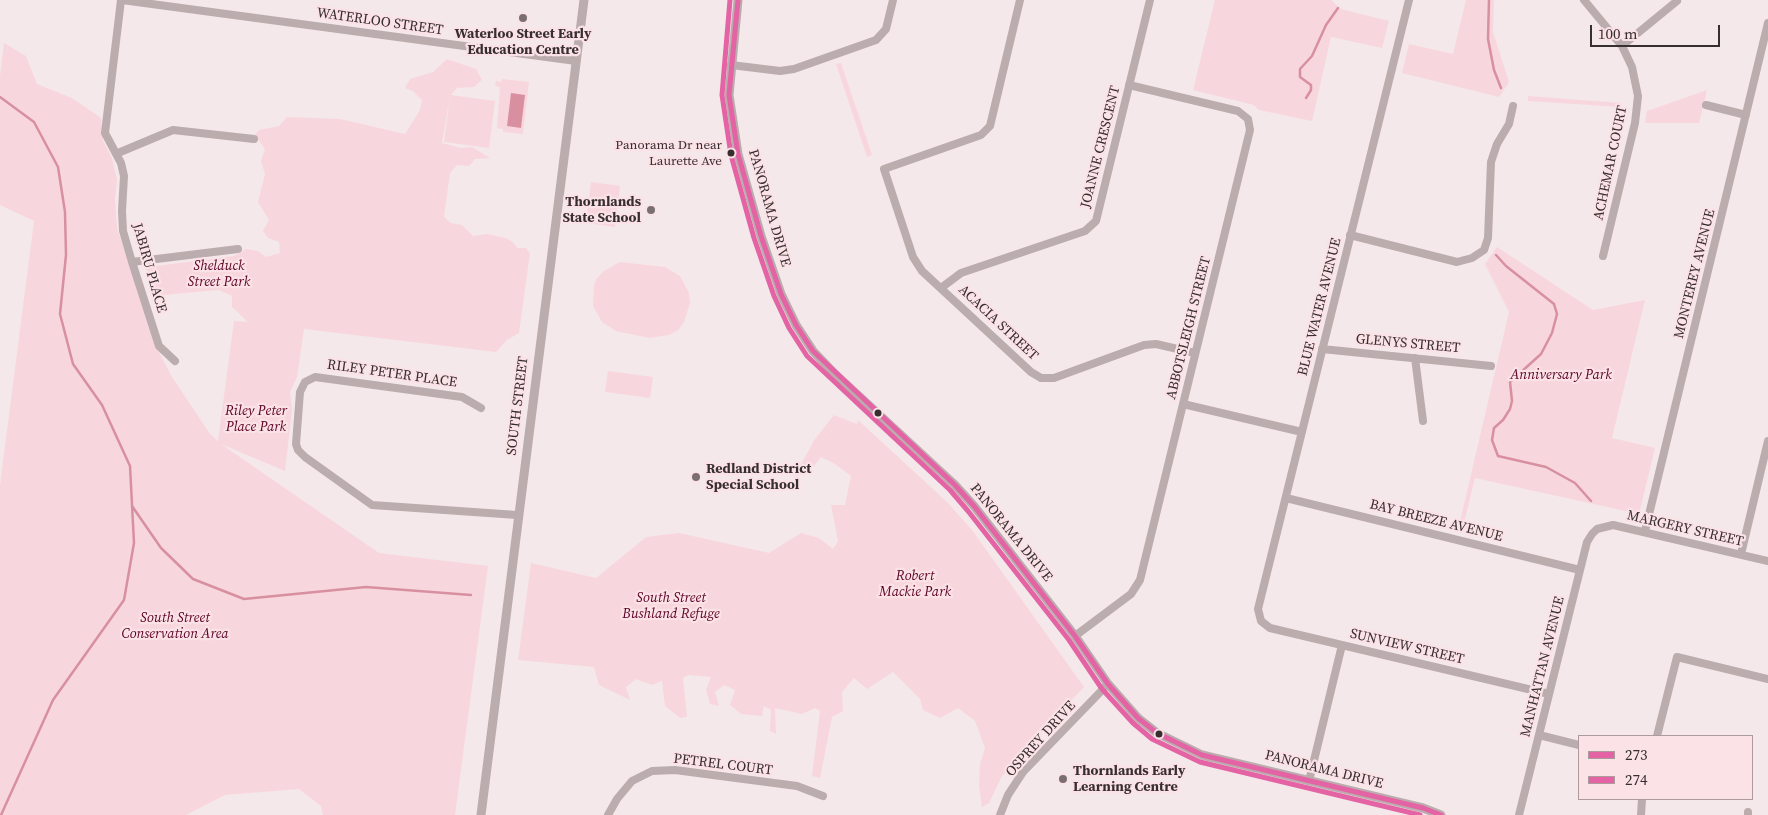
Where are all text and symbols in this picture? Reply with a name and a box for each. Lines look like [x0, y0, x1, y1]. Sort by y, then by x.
street label: WATERLOO STREET [316, 5, 444, 39]
marker: Waterloo Street Early Education Centre [517, 12, 529, 24]
scale bar [1593, 15, 1723, 47]
text: 100 m [1598, 23, 1638, 44]
place label: Waterloo Street Early Education Centre [455, 26, 591, 58]
street label: JOANNE CRESCENT [1078, 84, 1124, 210]
street label: ACHEMAR COURT [1591, 104, 1631, 222]
place label: Panorama Dr near Laurette Ave [615, 138, 722, 169]
street label: PANORAMA DRIVE [744, 147, 794, 269]
marker: Panorama Dr near Laurette Ave [726, 148, 736, 158]
place label: Thornlands State School [562, 194, 641, 226]
marker: Thornlands State School [645, 204, 657, 216]
street label: MONTEREY AVENUE [1671, 208, 1719, 340]
street label: JABIRU PLACE [128, 221, 170, 315]
street label: BLUE WATER AVENUE [1295, 236, 1345, 378]
street label: ABBOTSLEIGH STREET [1163, 255, 1215, 401]
park label: Shelduck Street Park [188, 258, 250, 290]
street label: ACACIA STREET [955, 282, 1041, 364]
street label: GLENYS STREET [1355, 331, 1461, 357]
street label: SOUTH STREET [504, 356, 532, 456]
street label: RILEY PETER PLACE [326, 357, 458, 391]
park label: Anniversary Park [1510, 367, 1612, 383]
park label: Riley Peter Place Park [225, 403, 287, 436]
unlabelled marker [873, 408, 883, 418]
place label: Redland District Special School [706, 461, 811, 494]
marker: Redland District Special School [690, 471, 702, 483]
street label: PANORAMA DRIVE [966, 481, 1056, 585]
street label: BAY BREEZE AVENUE [1368, 496, 1504, 546]
street label: MARGERY STREET [1625, 507, 1745, 551]
park label: Robert Mackie Park [879, 568, 951, 600]
park label: South Street Bushland Refuge [622, 590, 720, 622]
street label: MANHATTAN AVENUE [1517, 595, 1569, 739]
park label: South Street Conservation Area [121, 610, 229, 642]
street label: SUNVIEW STREET [1348, 626, 1466, 668]
street label: OSPREY DRIVE [1003, 698, 1079, 780]
unlabelled marker [1154, 729, 1164, 739]
legend [1578, 735, 1753, 800]
text: 273 [1625, 744, 1648, 765]
street label: PANORAMA DRIVE [1263, 747, 1385, 793]
street label: PETREL COURT [673, 751, 773, 779]
place label: Thornlands Early Learning Centre [1073, 763, 1185, 796]
text: 274 [1625, 769, 1648, 790]
marker: Thornlands Early Learning Centre [1057, 773, 1069, 785]

